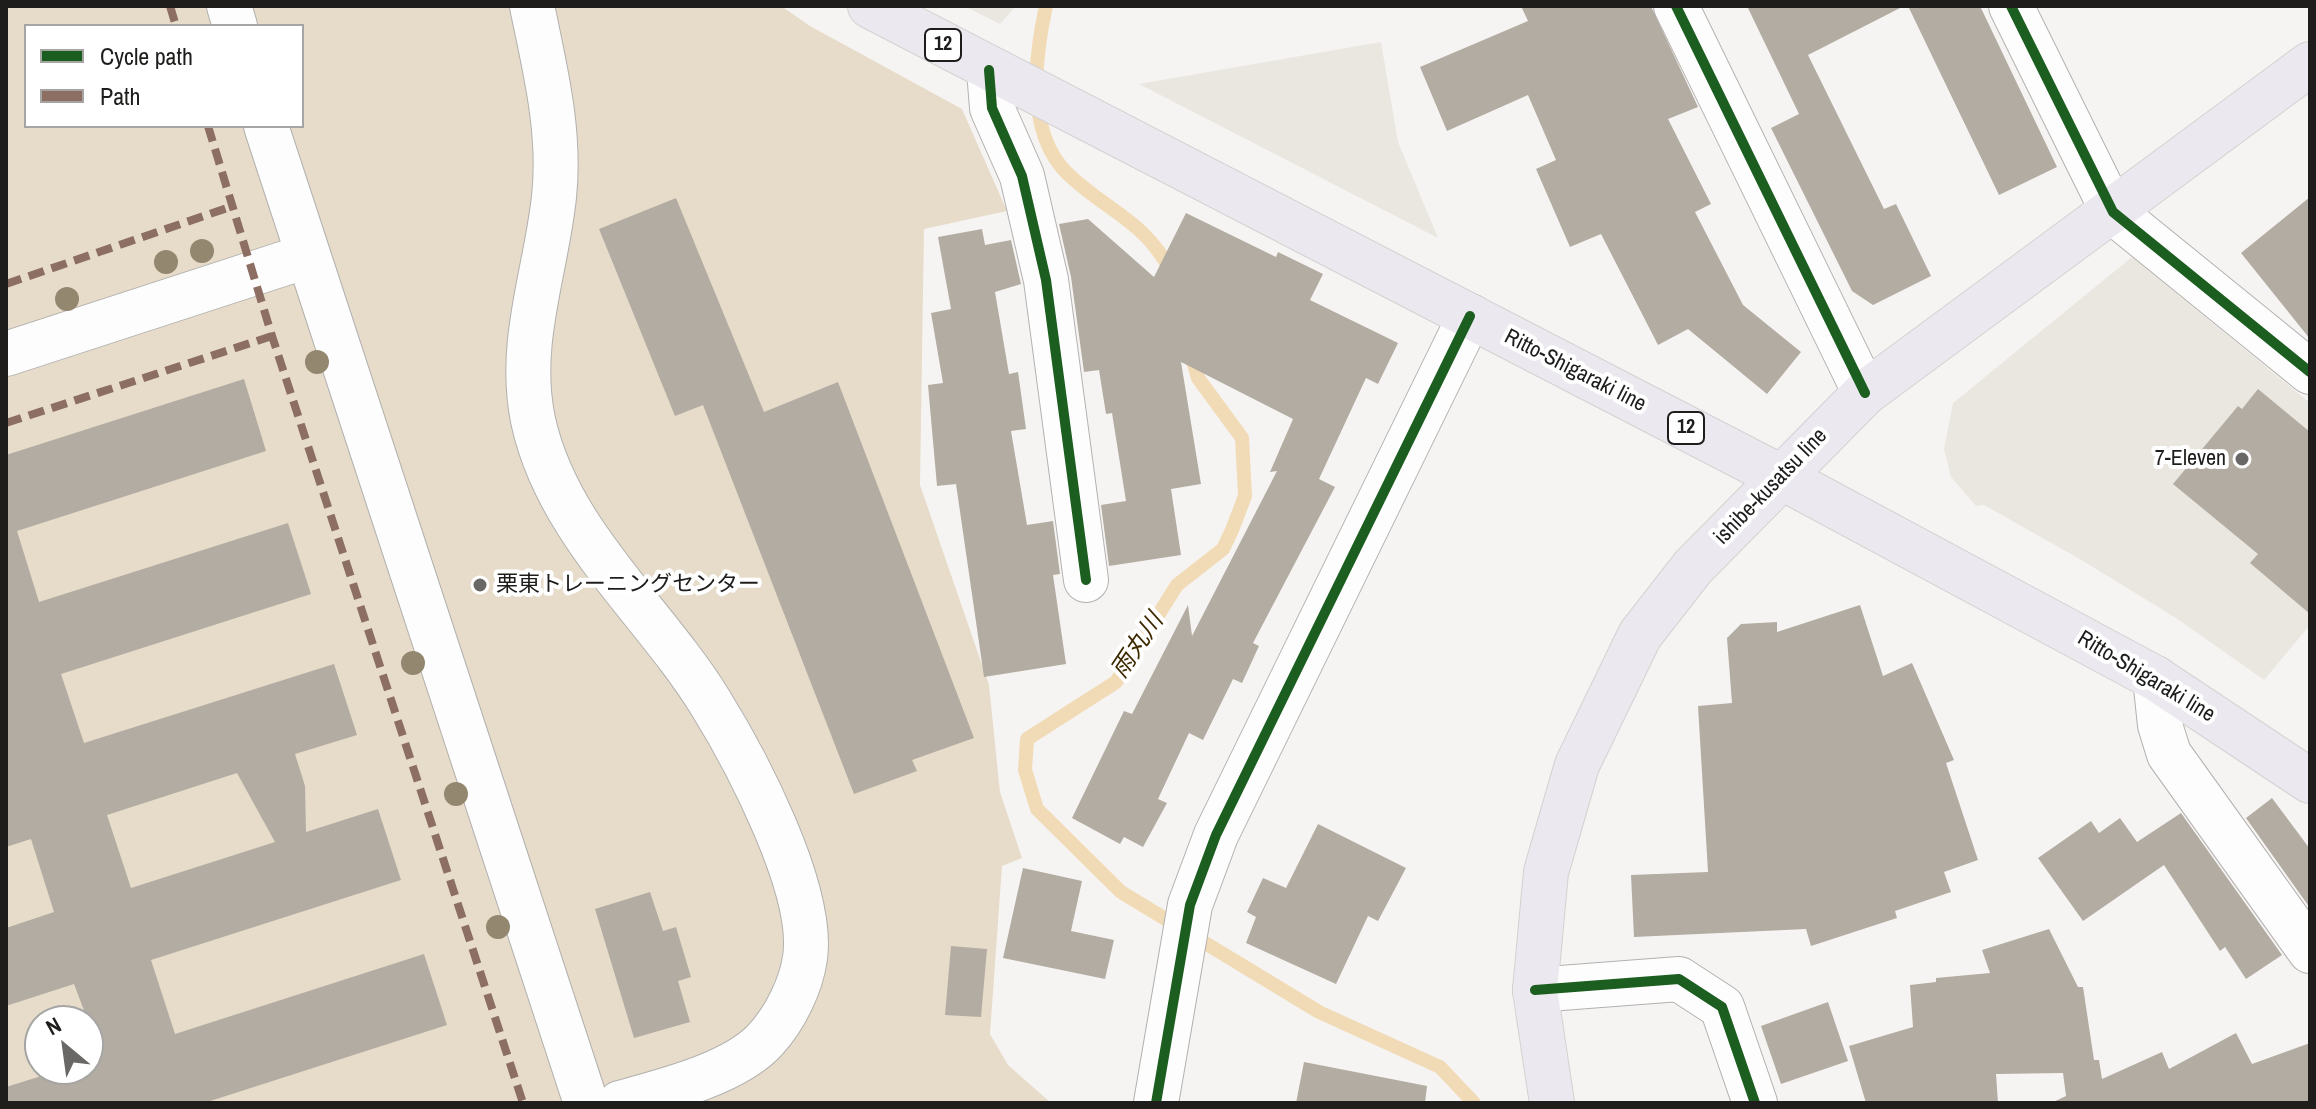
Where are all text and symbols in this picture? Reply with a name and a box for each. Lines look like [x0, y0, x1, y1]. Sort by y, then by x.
legend [24, 24, 304, 128]
road number: 12 [925, 29, 961, 61]
text: Cycle path [100, 40, 193, 72]
text: Path [100, 80, 141, 112]
street label: Ritto-Shigaraki line [1500, 324, 1650, 418]
road number: 12 [1668, 412, 1704, 444]
street label: ishibe-kusatsu line [1709, 423, 1833, 551]
place label: 7-Eleven [2155, 446, 2226, 472]
marker: 7-Eleven [2233, 450, 2251, 468]
place label: 栗東トレーニングセンター [496, 572, 760, 598]
marker: 栗東トレーニングセンター [471, 576, 489, 594]
water label: 雨丸川 [1106, 608, 1170, 684]
street label: Ritto-Shigaraki line [2073, 626, 2219, 728]
north arrow [24, 1005, 104, 1085]
text: N [40, 1009, 66, 1042]

